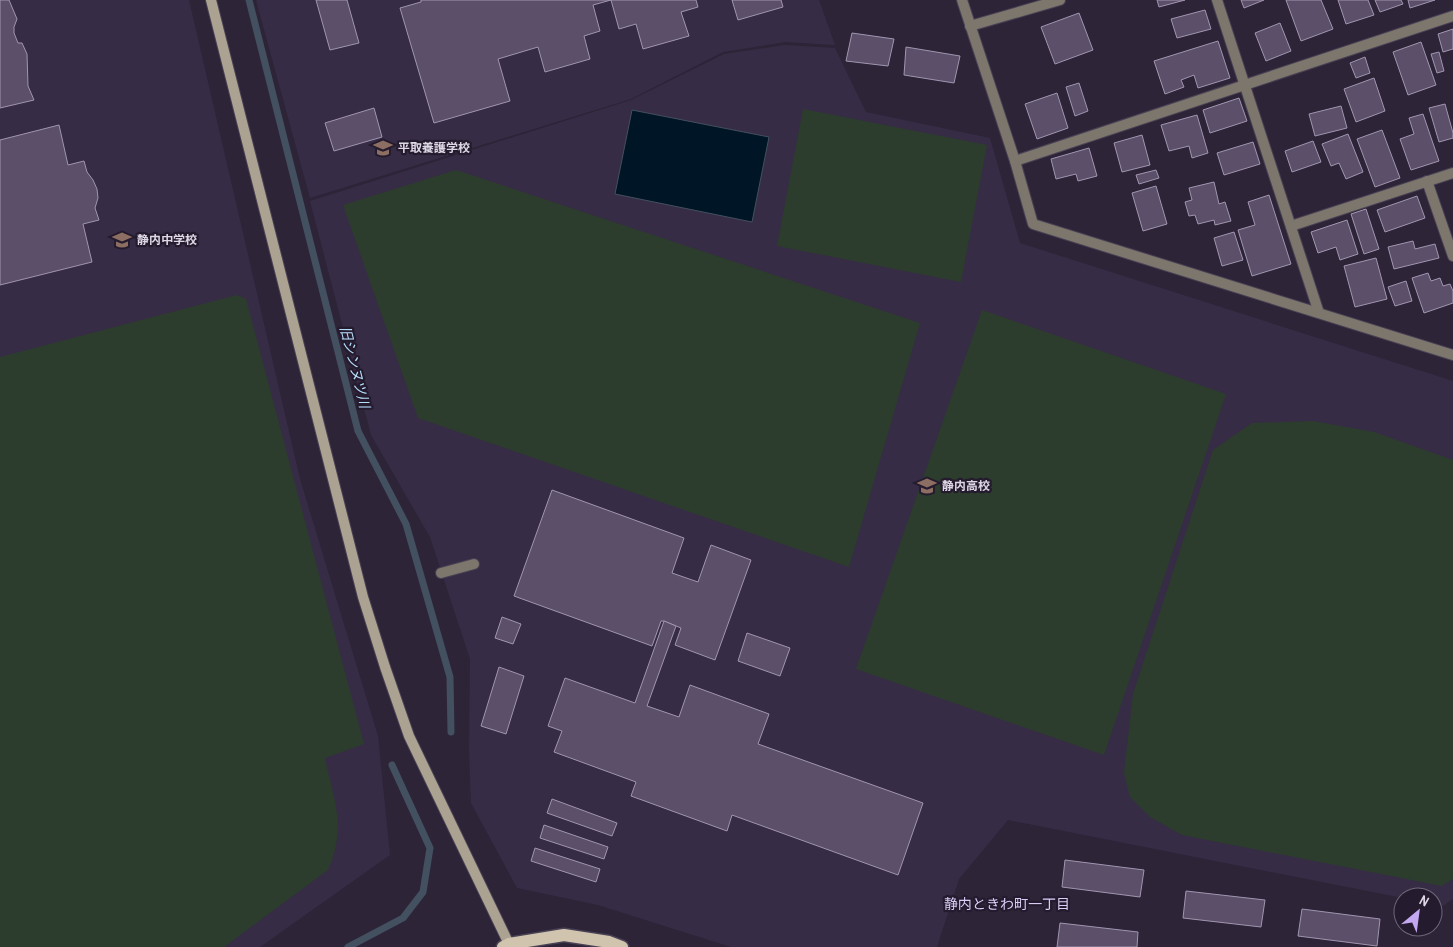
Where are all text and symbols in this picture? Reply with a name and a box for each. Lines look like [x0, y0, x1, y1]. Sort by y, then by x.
school or university icon: 平取養護学校 [372, 137, 394, 159]
place label: 平取養護学校 [398, 140, 470, 156]
school or university icon: 静内中学校 [111, 229, 133, 251]
place label: 静内中学校 [137, 232, 197, 248]
water label: 旧シンヌツ川 [336, 324, 374, 412]
school or university icon: 静内高校 [916, 475, 938, 497]
place label: 静内高校 [942, 478, 990, 494]
north arrow [1393, 887, 1443, 937]
text: N [1416, 891, 1432, 911]
district label: 静内ときわ町一丁目 [944, 895, 1070, 913]

